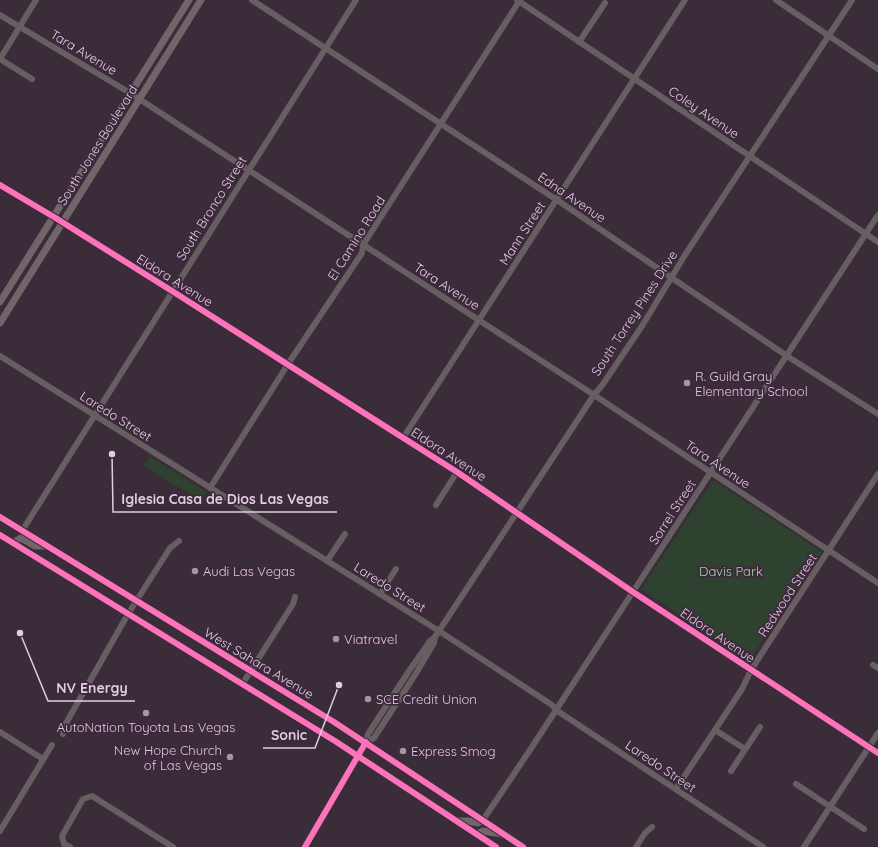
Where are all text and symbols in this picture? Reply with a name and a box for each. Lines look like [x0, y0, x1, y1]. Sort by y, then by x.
street label: Tara Avenue [48, 26, 120, 78]
street label: South Jones Boulevard [53, 82, 141, 208]
street label: Coley Avenue [666, 82, 742, 142]
street label: South Bronco Street [172, 153, 250, 263]
street label: Edna Avenue [535, 168, 609, 226]
street label: El Camino Road [324, 193, 388, 283]
street label: Mann Street [495, 198, 549, 268]
street label: South Torrey Pines Drive [587, 247, 681, 379]
street label: Eldora Avenue [134, 250, 216, 310]
street label: Tara Avenue [411, 259, 483, 313]
place label: R. Guild Gray Elementary School [695, 368, 808, 399]
marker: R. Guild Gray Elementary School [682, 378, 692, 388]
street label: Laredo Street [77, 388, 155, 444]
street label: Eldora Avenue [408, 424, 490, 484]
street label: Tara Avenue [682, 436, 754, 492]
street label: Sorrel Street [645, 476, 699, 548]
callout: Iglesia Casa de Dios Las Vegas [113, 486, 337, 512]
text: Iglesia Casa de Dios Las Vegas [121, 490, 329, 508]
street label: Redwood Street [754, 550, 820, 640]
street label: Laredo Street [351, 559, 429, 615]
place label: Audi Las Vegas [203, 563, 295, 579]
park label: Davis Park [699, 563, 763, 579]
marker: Audi Las Vegas [190, 566, 200, 576]
street label: Eldora Avenue [678, 604, 758, 666]
street label: West Sahara Avenue [201, 624, 317, 702]
place label: Viatravel [344, 631, 397, 647]
marker: Viatravel [331, 634, 341, 644]
callout: NV Energy [48, 675, 135, 701]
text: NV Energy [56, 679, 128, 697]
place label: SCE Credit Union [376, 691, 477, 707]
marker: SCE Credit Union [363, 694, 373, 704]
marker: AutoNation Toyota Las Vegas [141, 708, 151, 718]
place label: AutoNation Toyota Las Vegas [57, 719, 235, 735]
callout: Sonic [263, 722, 315, 748]
text: Sonic [271, 726, 307, 744]
street label: Laredo Street [623, 737, 699, 795]
place label: New Hope Church of Las Vegas [114, 742, 222, 773]
place label: Express Smog [411, 743, 496, 759]
marker: Express Smog [398, 746, 408, 756]
marker: New Hope Church of Las Vegas [225, 752, 235, 762]

